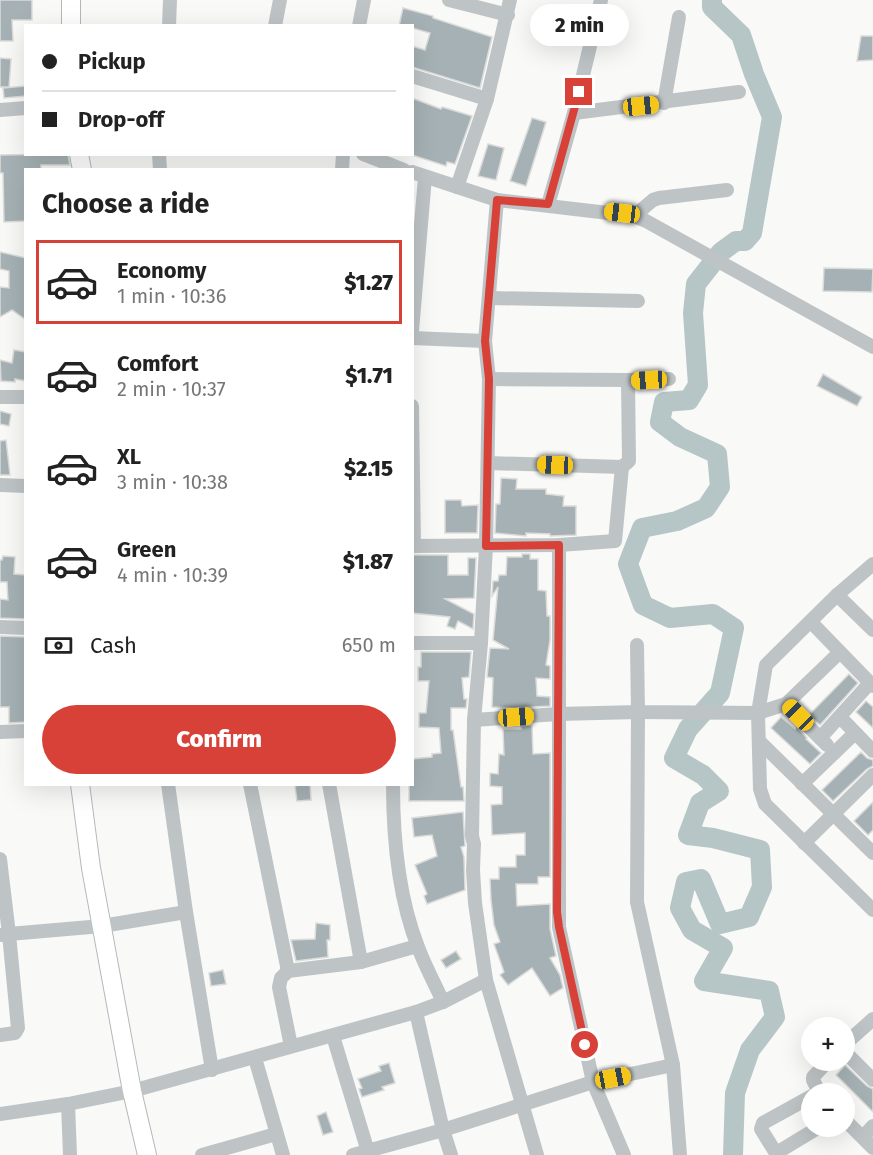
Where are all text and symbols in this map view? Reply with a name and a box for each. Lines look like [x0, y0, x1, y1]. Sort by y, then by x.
callout: 2 min [530, 5, 628, 47]
text: 2 min [555, 13, 604, 37]
text: Pickup [78, 48, 146, 75]
route end [565, 78, 592, 105]
car [622, 95, 660, 117]
text: Drop-off [78, 106, 164, 133]
text: Choose a ride [42, 188, 209, 220]
car [603, 202, 641, 224]
icon: car [45, 255, 99, 309]
text: Economy [117, 257, 206, 284]
text: $1.27 [344, 269, 393, 296]
text: 1 min · 10:36 [117, 284, 226, 308]
icon: car [45, 348, 99, 402]
text: Comfort [117, 350, 198, 377]
text: $1.71 [345, 362, 393, 389]
car [631, 370, 667, 390]
text: 2 min · 10:37 [117, 377, 226, 401]
icon: car [45, 441, 99, 495]
text: XL [117, 443, 141, 470]
text: $2.15 [344, 455, 393, 482]
car [537, 455, 573, 475]
text: 3 min · 10:38 [117, 470, 228, 494]
icon: car [45, 534, 99, 588]
text: Green [117, 536, 176, 563]
text: $1.87 [343, 548, 393, 575]
text: 4 min · 10:39 [117, 563, 228, 587]
icon: cash [42, 629, 75, 662]
text: Cash [90, 632, 137, 659]
text: 650 m [342, 633, 396, 657]
car [779, 696, 817, 734]
button: Confirm [42, 705, 396, 774]
car [497, 707, 535, 727]
map controls [801, 1017, 855, 1137]
button: + [801, 1017, 855, 1071]
route start [571, 1031, 598, 1058]
car [594, 1066, 632, 1090]
button: − [801, 1083, 855, 1137]

